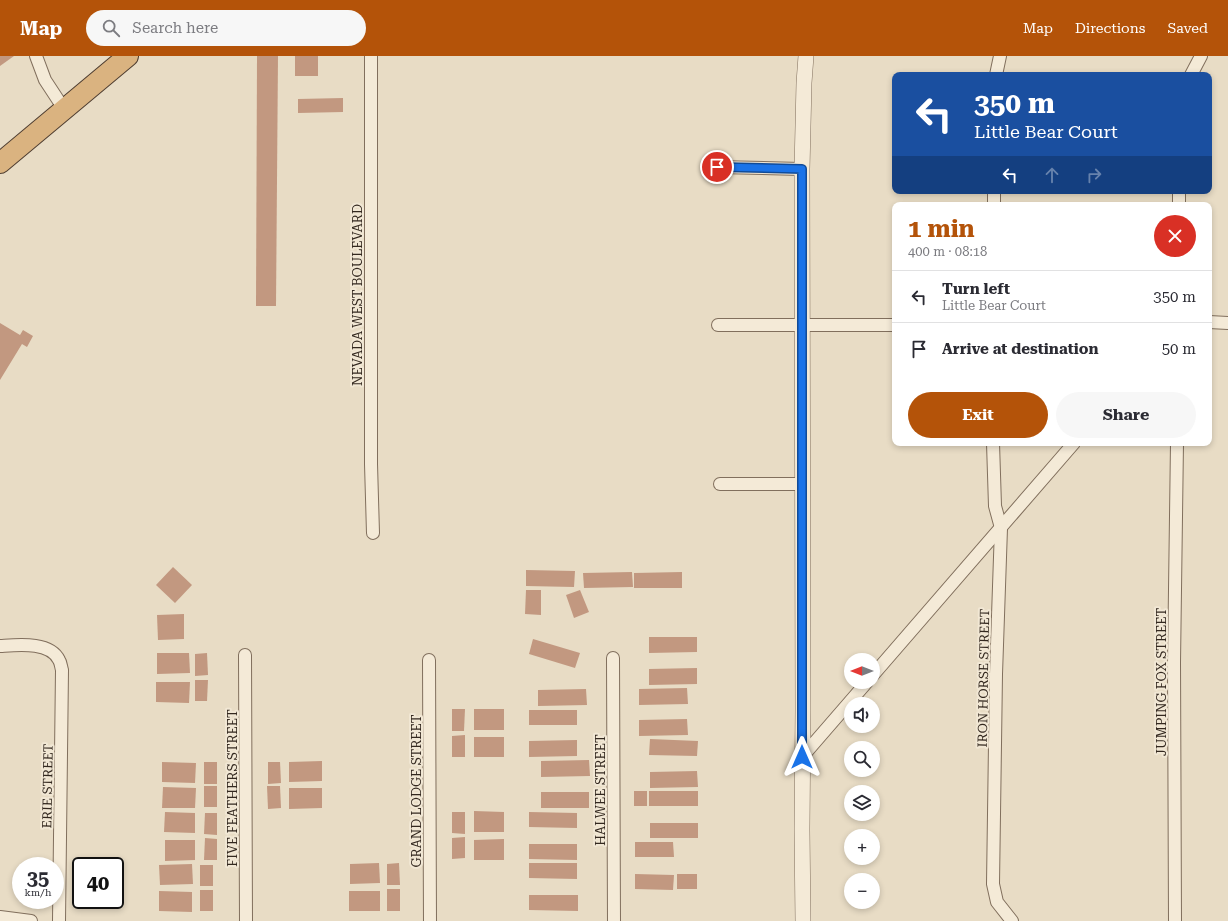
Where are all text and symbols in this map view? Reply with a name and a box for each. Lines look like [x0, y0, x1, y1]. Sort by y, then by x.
search box [86, 10, 366, 46]
text: Map [20, 17, 62, 40]
icon: search [100, 17, 122, 39]
text: Search here [132, 19, 218, 37]
text: Map [1023, 20, 1053, 36]
text: Directions [1075, 20, 1145, 36]
text: Saved [1167, 20, 1208, 36]
text: 350 m [974, 87, 1055, 120]
icon: left [908, 88, 960, 140]
text: Little Bear Court [974, 121, 1118, 142]
pin [700, 150, 734, 184]
icon: arrive [706, 156, 728, 178]
icon: left [999, 164, 1021, 186]
icon: ahead [1041, 164, 1063, 186]
icon: right [1083, 164, 1105, 186]
street label: NEVADA WEST BOULEVARD [350, 204, 365, 386]
text: 1 min [908, 215, 975, 243]
button: close [1154, 215, 1196, 257]
text: 400 m · 08:18 [908, 244, 987, 259]
text: Turn left [942, 280, 1010, 298]
icon: left [908, 286, 930, 308]
text: 350 m [1153, 288, 1196, 306]
text: Little Bear Court [942, 298, 1046, 313]
icon: arrive [908, 338, 930, 360]
text: Arrive at destination [942, 340, 1098, 358]
text: 50 m [1162, 340, 1196, 358]
button: Exit [908, 392, 1048, 438]
button: Share [1056, 392, 1196, 438]
street label: JUMPING FOX STREET [1154, 607, 1169, 756]
street label: IRON HORSE STREET [975, 608, 992, 747]
north arrow [844, 653, 880, 689]
map controls [844, 653, 880, 909]
button: sound [844, 697, 880, 733]
street label: FIVE FEATHERS STREET [225, 709, 240, 867]
street label: GRAND LODGE STREET [409, 714, 424, 868]
street label: HALWEE STREET [593, 734, 608, 846]
position arrow [781, 736, 823, 778]
button: search [844, 741, 880, 777]
street label: ERIE STREET [39, 743, 56, 829]
button: layers [844, 785, 880, 821]
button: + [844, 829, 880, 865]
speed limit sign: 40 [72, 857, 124, 909]
text: 35 [27, 866, 49, 890]
button: − [844, 873, 880, 909]
text: km/h [25, 887, 51, 898]

